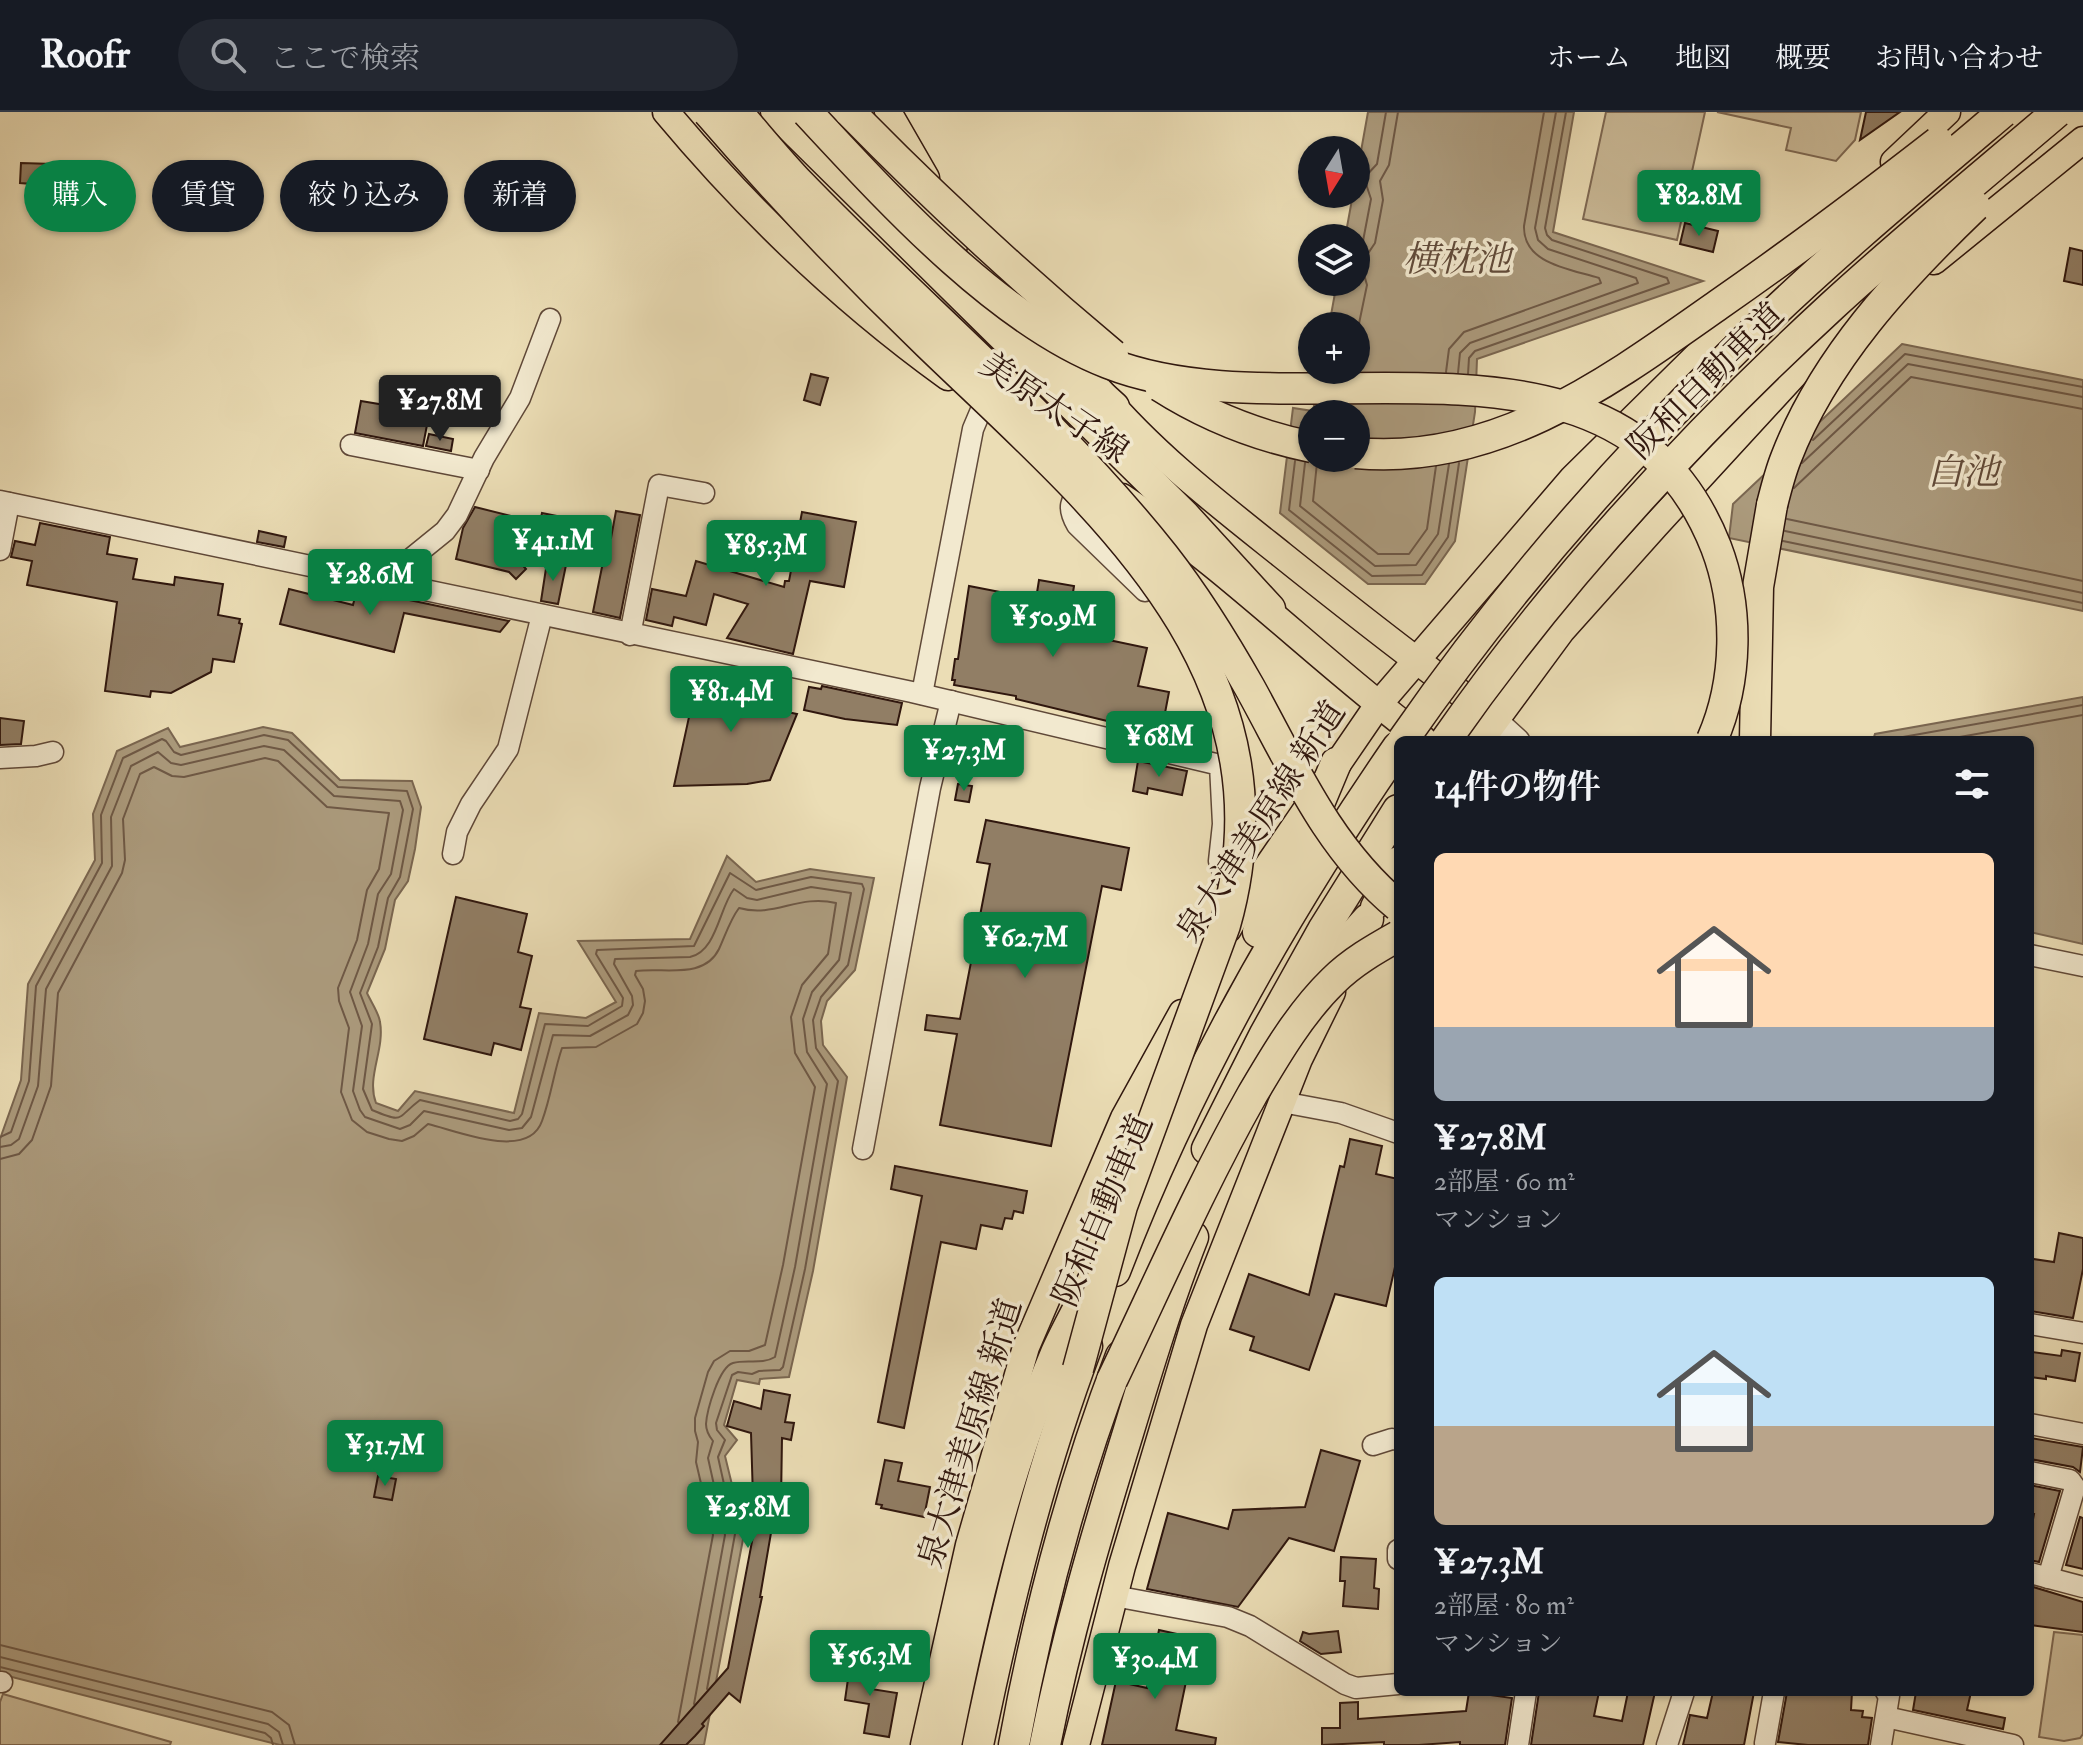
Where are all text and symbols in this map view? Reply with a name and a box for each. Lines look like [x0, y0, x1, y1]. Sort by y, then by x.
search box [178, 19, 738, 91]
text: Roofr [40, 31, 130, 79]
icon: search [206, 33, 250, 77]
text: ここで検索 [270, 40, 420, 77]
text: ホーム [1547, 41, 1631, 76]
text: 地図 [1675, 41, 1731, 76]
text: 概要 [1775, 41, 1831, 76]
text: お問い合わせ [1875, 41, 2043, 76]
north arrow [1298, 136, 1370, 208]
map controls [1298, 136, 1370, 472]
chip: 購入 [24, 160, 136, 232]
chip: 賃貸 [152, 160, 264, 232]
chip: 絞り込み [280, 160, 448, 232]
chip: 新着 [464, 160, 576, 232]
pin: ¥82.8M [1634, 170, 1764, 238]
text: ¥82.8M [1655, 180, 1743, 212]
button: layers [1298, 224, 1370, 296]
water label: 横枕池 [1403, 237, 1515, 282]
street label: 阪和自動車道 [1619, 294, 1793, 468]
button: + [1298, 312, 1370, 384]
street label: 美原太子線 [972, 343, 1137, 474]
pin: ¥27.8M [375, 375, 505, 443]
text: ¥27.8M [397, 385, 483, 417]
button: − [1298, 400, 1370, 472]
water label: 白池 [1927, 450, 2003, 495]
pin: ¥41.1M [488, 515, 618, 583]
pin: ¥85.3M [701, 520, 831, 588]
text: ¥41.1M [512, 525, 594, 557]
text: ¥85.3M [725, 530, 807, 562]
pin: ¥28.6M [305, 549, 435, 617]
text: ¥28.6M [326, 559, 414, 591]
pin: ¥50.9M [988, 591, 1118, 659]
text: ¥50.9M [1009, 601, 1097, 633]
pin: ¥81.4M [666, 666, 796, 734]
text: ¥81.4M [688, 676, 774, 708]
street label: 泉大津美原線 新道 [1167, 693, 1355, 951]
pin: ¥68M [1112, 711, 1206, 779]
text: ¥68M [1124, 721, 1194, 753]
pin: ¥27.3M [899, 725, 1029, 793]
text: ¥27.3M [922, 735, 1006, 767]
icon: filters [1950, 762, 1994, 806]
text: 14件の物件 [1434, 766, 1600, 809]
icon: home [1642, 905, 1786, 1049]
pin: ¥62.7M [960, 912, 1090, 980]
text: ¥62.7M [982, 922, 1068, 954]
street label: 阪和自動車道 [1044, 1108, 1163, 1313]
text: ¥27.8M [1434, 1117, 1547, 1160]
text: 2部屋 · 60 m² [1434, 1166, 1575, 1198]
text: マンション [1434, 1204, 1563, 1236]
street label: 泉大津美原線 新道 [909, 1294, 1032, 1573]
icon: home [1642, 1329, 1786, 1473]
pin: ¥31.7M [320, 1420, 450, 1488]
text: ¥31.7M [345, 1430, 425, 1462]
pin: ¥25.8M [683, 1482, 813, 1550]
text: ¥25.8M [705, 1492, 791, 1524]
text: ¥27.3M [1434, 1541, 1544, 1584]
text: 2部屋 · 80 m² [1434, 1590, 1574, 1622]
text: マンション [1434, 1628, 1563, 1660]
pin: ¥56.3M [805, 1630, 935, 1698]
pin: ¥30.4M [1090, 1633, 1220, 1701]
text: ¥56.3M [828, 1640, 912, 1672]
text: ¥30.4M [1111, 1643, 1199, 1675]

